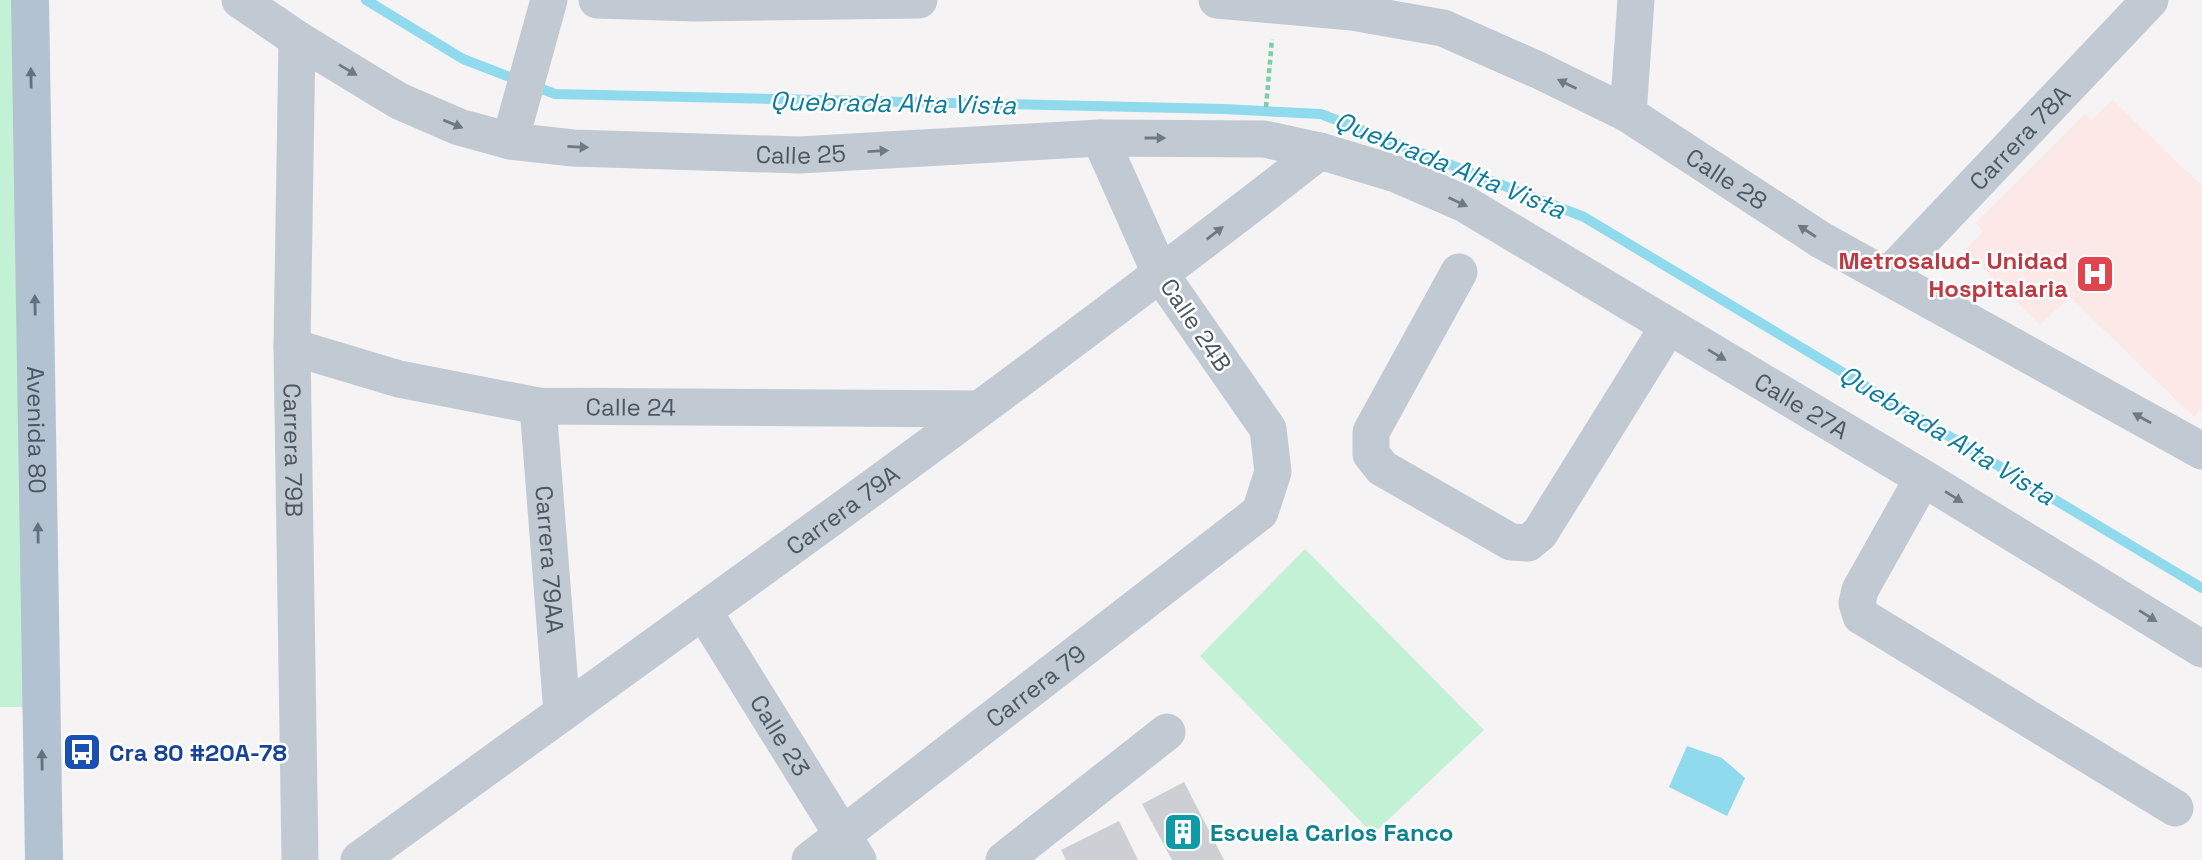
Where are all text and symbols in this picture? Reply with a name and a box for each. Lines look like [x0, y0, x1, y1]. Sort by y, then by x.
one-way arrow [338, 64, 358, 76]
one-way arrow [25, 67, 37, 89]
street label: Carrera 78A [1962, 78, 2077, 196]
one-way arrow [1557, 79, 1577, 90]
water label: Quebrada Alta Vista [770, 84, 1017, 122]
water label: Quebrada Alta Vista [1330, 103, 1571, 227]
one-way arrow [443, 119, 464, 130]
one-way arrow [1144, 132, 1166, 144]
street label: Calle 25 [755, 137, 847, 171]
street label: Calle 28 [1680, 141, 1773, 216]
one-way arrow [567, 142, 589, 153]
one-way arrow [868, 145, 890, 156]
one-way arrow [1448, 196, 1468, 208]
one-way arrow [1798, 225, 1817, 238]
one-way arrow [1206, 226, 1224, 240]
place label: Metrosalud- Unidad Hospitalaria [1838, 245, 2068, 304]
hospital icon: Metrosalud- Unidad Hospitalaria [2074, 253, 2116, 295]
street label: Calle 24B [1154, 272, 1238, 378]
one-way arrow [29, 294, 41, 316]
one-way arrow [1707, 349, 1726, 362]
water label: Quebrada Alta Vista [1833, 357, 2062, 513]
street label: Calle 27A [1749, 365, 1854, 446]
street label: Avenida 80 [20, 366, 54, 494]
street label: Carrera 79B [277, 383, 310, 517]
street label: Calle 24 [586, 391, 676, 422]
one-way arrow [2133, 412, 2152, 424]
street label: Carrera 79A [780, 458, 905, 561]
street label: Carrera 79AA [529, 484, 571, 635]
one-way arrow [1945, 491, 1964, 503]
one-way arrow [32, 521, 44, 543]
one-way arrow [2139, 609, 2158, 622]
street label: Carrera 79 [979, 637, 1092, 734]
street label: Calle 23 [744, 689, 817, 782]
bus stop icon: Cra 80 #20A-78 [61, 731, 103, 773]
place label: Cra 80 #20A-78 [109, 737, 287, 768]
one-way arrow [36, 749, 48, 771]
building icon: Escuela Carlos Fanco [1162, 811, 1204, 853]
place label: Escuela Carlos Fanco [1210, 817, 1454, 848]

